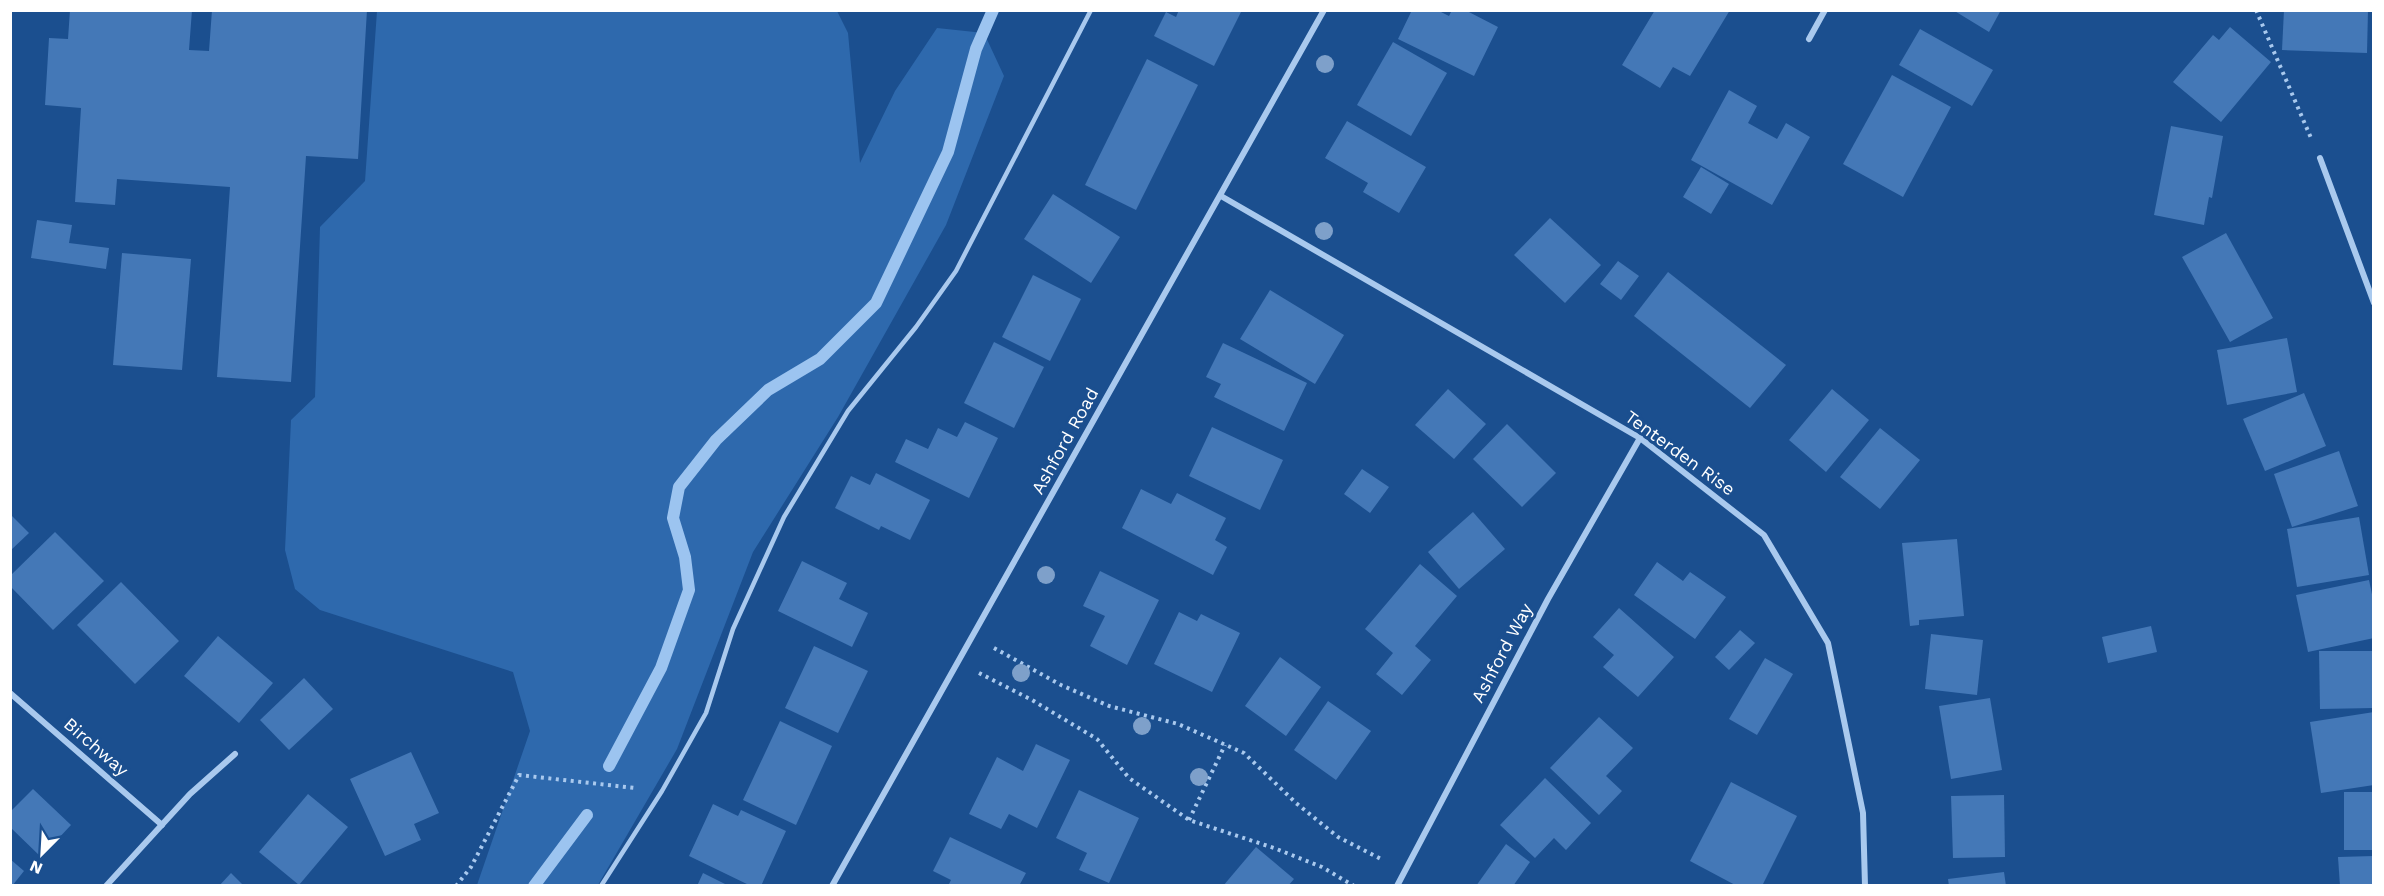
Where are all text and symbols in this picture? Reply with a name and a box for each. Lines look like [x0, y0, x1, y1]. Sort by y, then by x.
street label: Ashford Road [1027, 384, 1102, 498]
street label: Tenterden Rise [1621, 406, 1739, 500]
street label: Ashford Way [1467, 599, 1537, 706]
street label: Birchway [60, 713, 133, 781]
north arrow [12, 824, 72, 884]
text: N [27, 856, 45, 878]

